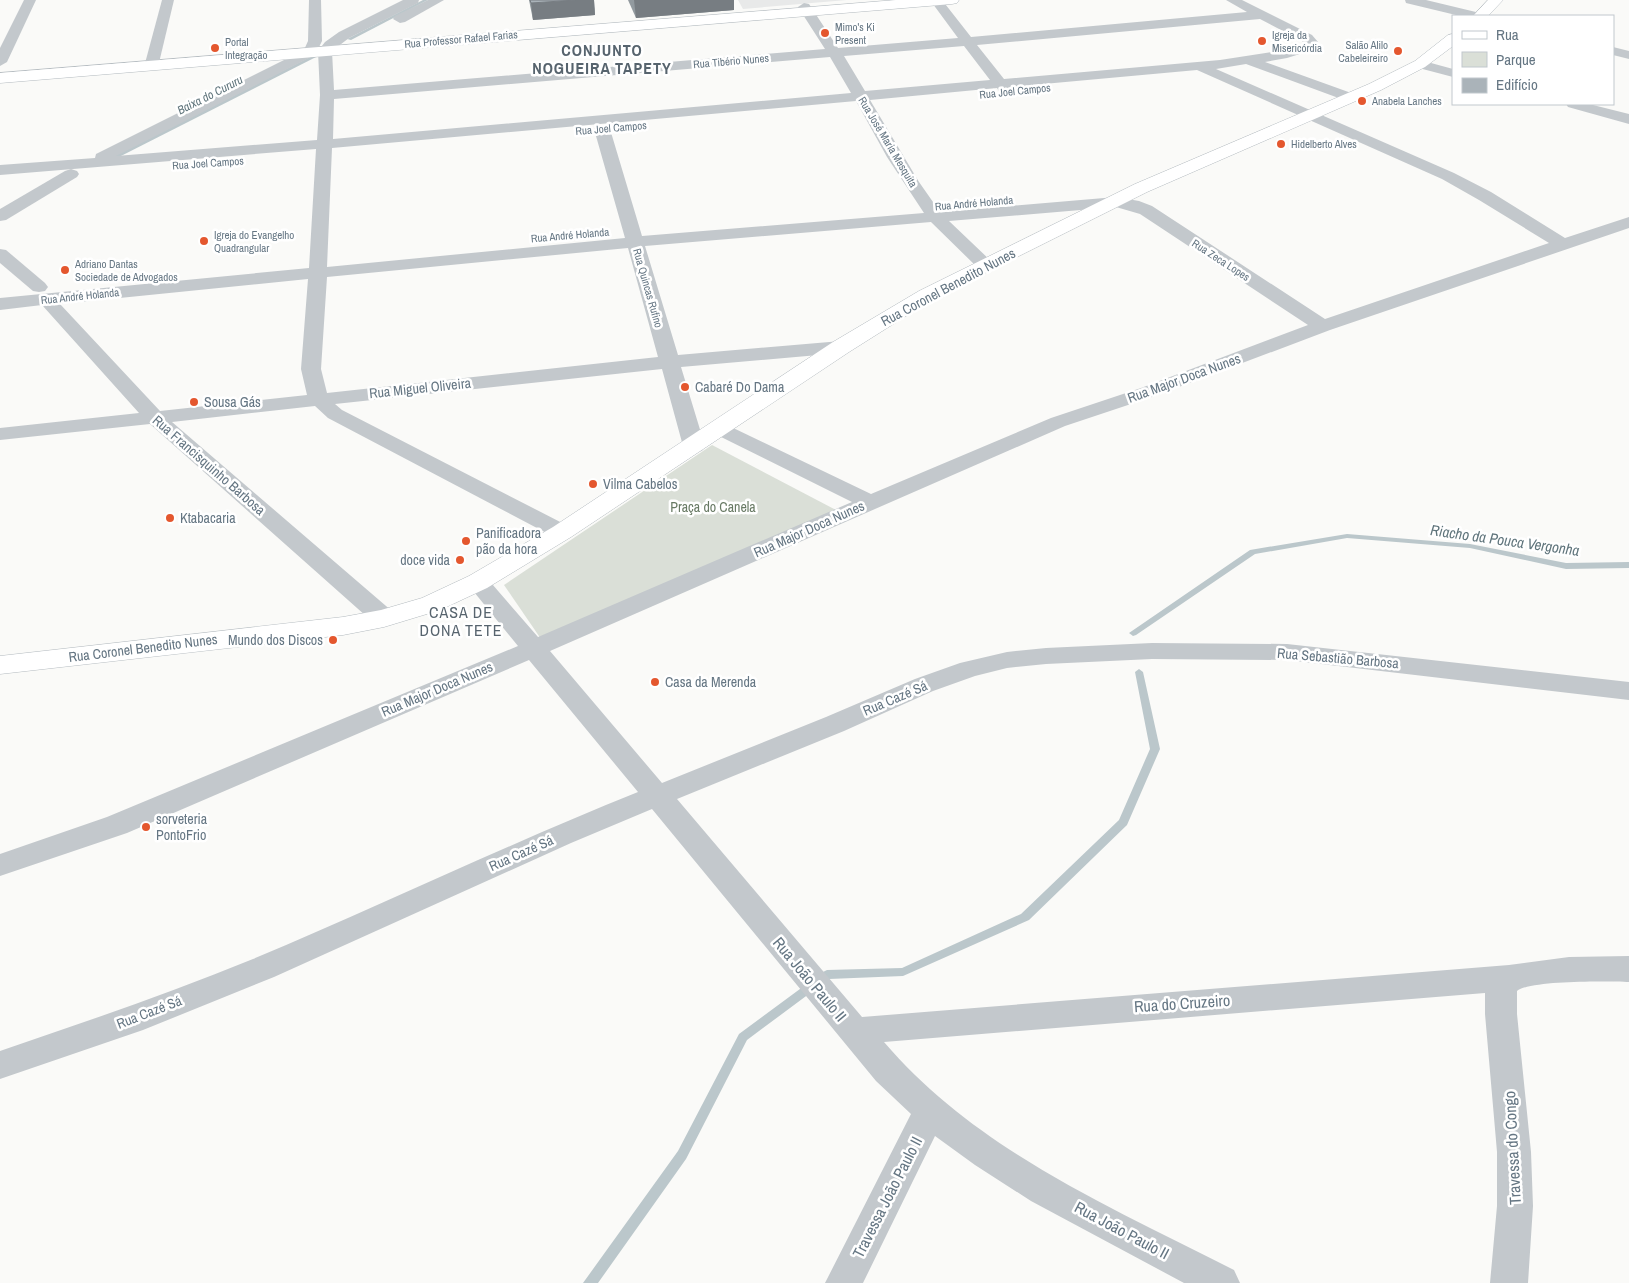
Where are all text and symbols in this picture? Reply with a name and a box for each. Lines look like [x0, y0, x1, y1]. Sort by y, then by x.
legend [1452, 15, 1614, 105]
place label: Mimo's Ki Present [835, 20, 875, 47]
text: Rua [1496, 24, 1519, 45]
street label: Rua Professor Rafael Farias [404, 27, 519, 51]
marker: Mimo's Ki Present [819, 27, 831, 39]
place label: Igreja da Misericórdia [1272, 28, 1322, 55]
place label: Portal Integração [225, 35, 268, 62]
marker: Igreja da Misericórdia [1256, 35, 1268, 47]
place label: Salão Alilo Cabeleireiro [1338, 38, 1388, 65]
district label: CONJUNTO NOGUEIRA TAPETY [532, 39, 672, 79]
marker: Portal Integração [209, 42, 221, 54]
marker: Salão Alilo Cabeleireiro [1392, 45, 1404, 57]
text: Parque [1496, 49, 1536, 70]
street label: Rua Tibério Nunes [693, 51, 770, 71]
water label: Baixa do Cururu [174, 71, 246, 118]
text: Edifício [1496, 74, 1538, 95]
street label: Rua Joel Campos [979, 80, 1052, 102]
street label: Rua José Maria Mesquita [855, 94, 921, 190]
place label: Anabela Lanches [1371, 94, 1442, 108]
marker: Anabela Lanches [1356, 95, 1368, 107]
street label: Rua Joel Campos [575, 118, 648, 138]
place label: Hidelberto Alves [1291, 137, 1357, 151]
marker: Hidelberto Alves [1275, 138, 1287, 150]
street label: Rua Joel Campos [172, 153, 245, 172]
street label: Rua André Holanda [934, 193, 1014, 213]
street label: Rua André Holanda [530, 225, 610, 245]
place label: Igreja do Evangelho Quadrangular [214, 228, 294, 255]
marker: Igreja do Evangelho Quadrangular [198, 235, 210, 247]
street label: Rua Zeca Lopes [1189, 236, 1253, 284]
street label: Rua Coronel Benedito Nunes [878, 244, 1019, 330]
street label: Rua Quincas Rufino [630, 247, 666, 329]
place label: Adriano Dantas Sociedade de Advogados [74, 257, 178, 284]
marker: Adriano Dantas Sociedade de Advogados [59, 264, 71, 276]
street label: Rua André Holanda [40, 285, 120, 307]
street label: Rua Major Doca Nunes [1125, 349, 1243, 407]
street label: Rua Miguel Oliveira [368, 374, 472, 402]
place label: Cabaré Do Dama [695, 378, 785, 396]
marker: Cabaré Do Dama [679, 381, 691, 393]
place label: Sousa Gás [204, 393, 261, 411]
marker: Sousa Gás [188, 396, 200, 408]
street label: Rua Francisquinho Barbosa [149, 411, 270, 519]
place label: Vilma Cabelos [603, 475, 678, 493]
marker: Vilma Cabelos [587, 478, 599, 490]
street label: Rua Major Doca Nunes [751, 496, 867, 561]
park label: Praça do Canela [670, 498, 756, 516]
place label: Ktabacaria [180, 509, 236, 527]
marker: Ktabacaria [164, 512, 176, 524]
water label: Riacho da Pouca Vergonha [1429, 519, 1581, 561]
place label: Panificadora pão da hora [476, 524, 542, 558]
marker: Panificadora pão da hora [460, 535, 472, 547]
place label: doce vida [400, 551, 451, 569]
marker: doce vida [454, 554, 466, 566]
district label: CASA DE DONA TETE [419, 601, 503, 641]
street label: Rua Coronel Benedito Nunes [67, 630, 219, 666]
place label: Mundo dos Discos [228, 631, 323, 649]
marker: Mundo dos Discos [327, 634, 339, 646]
street label: Rua Sebastião Barbosa [1276, 644, 1400, 672]
street label: Rua Major Doca Nunes [379, 657, 496, 721]
place label: Casa da Merenda [665, 673, 757, 691]
marker: Casa da Merenda [649, 676, 661, 688]
street label: Rua Cazé Sá [860, 676, 931, 720]
place label: sorveteria PontoFrio [156, 810, 208, 844]
marker: sorveteria PontoFrio [140, 821, 152, 833]
street label: Rua Cazé Sá [486, 831, 556, 875]
street label: Rua João Paulo II [768, 932, 852, 1026]
street label: Rua do Cruzeiro [1133, 989, 1231, 1017]
street label: Rua Cazé Sá [114, 991, 185, 1033]
street label: Travessa do Congo [1498, 1090, 1526, 1206]
street label: Travessa João Paulo II [847, 1132, 927, 1262]
street label: Rua João Paulo II [1071, 1196, 1173, 1264]

